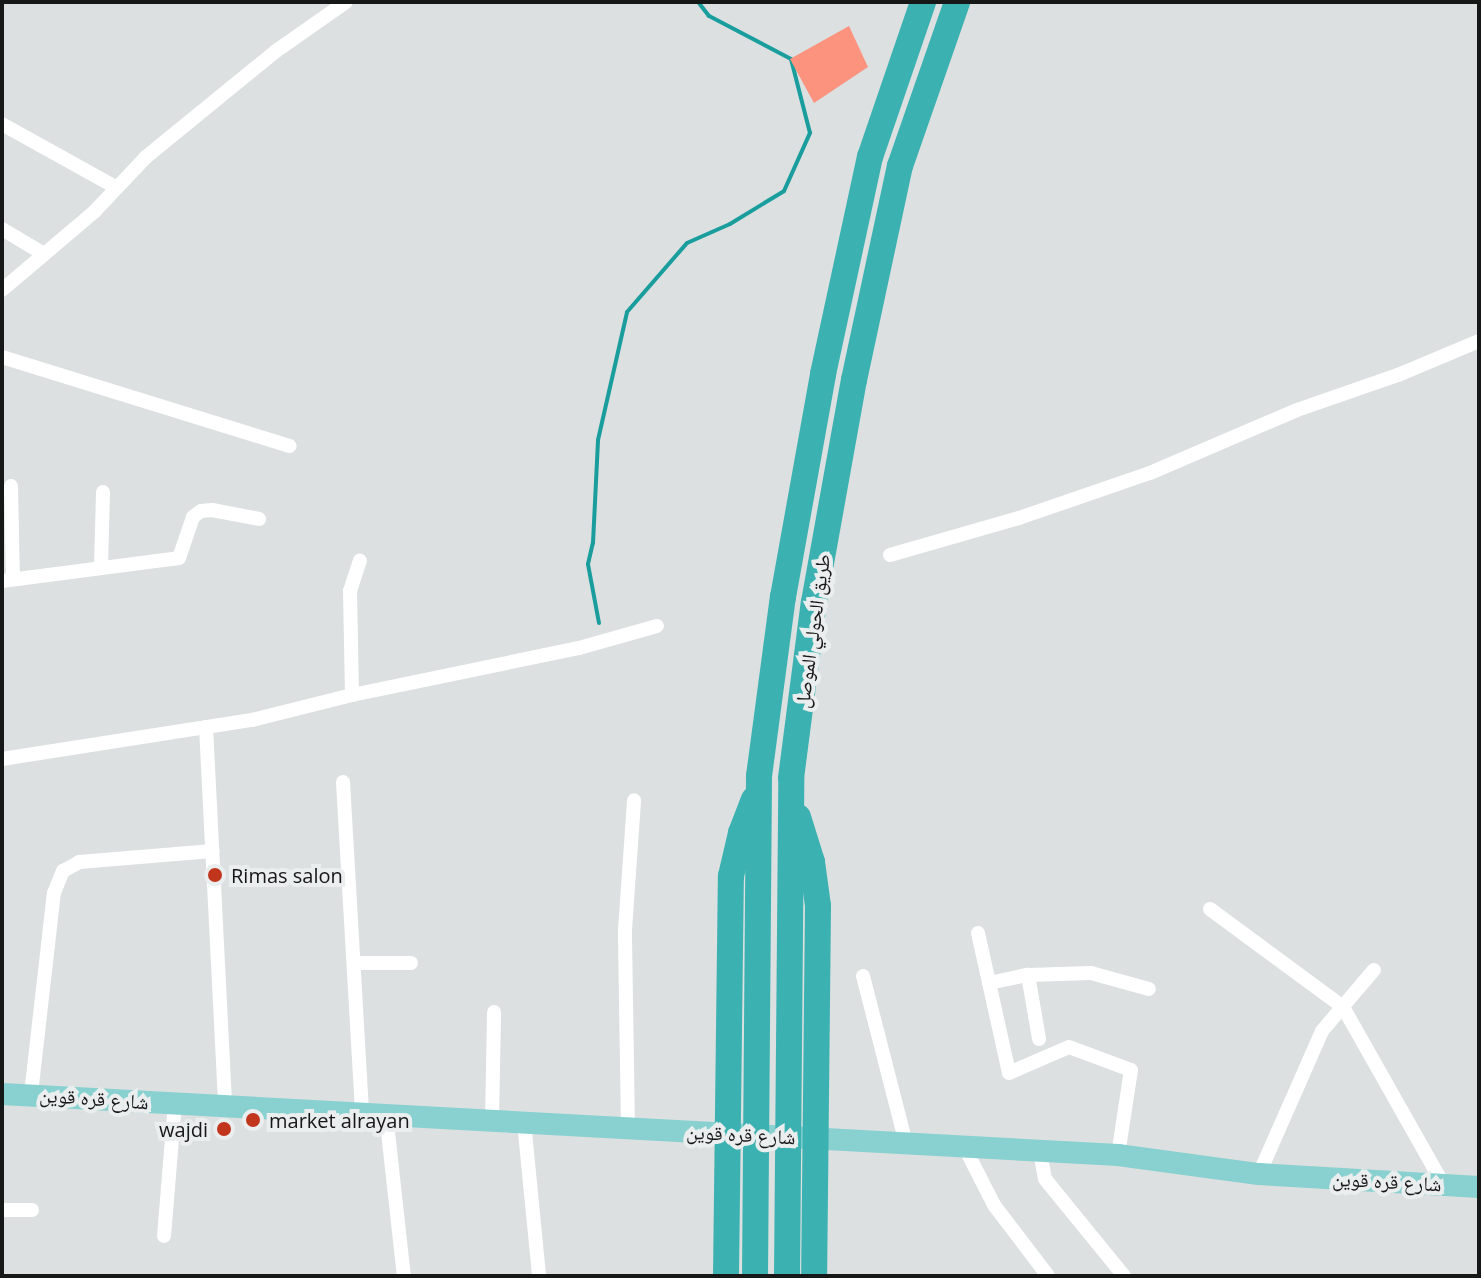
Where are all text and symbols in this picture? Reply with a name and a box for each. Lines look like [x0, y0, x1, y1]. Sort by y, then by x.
street label: طريق الحولي الموصل [789, 552, 835, 710]
place label: Rimas salon [231, 863, 343, 887]
marker: Rimas salon [206, 866, 224, 884]
street label: شارع قره قوين [39, 1082, 149, 1114]
place label: market alrayan [269, 1108, 410, 1132]
marker: market alrayan [244, 1111, 262, 1129]
place label: wajdi [159, 1117, 208, 1141]
street label: شارع قره قوين [686, 1119, 796, 1149]
marker: wajdi [215, 1120, 233, 1138]
street label: شارع قره قوين [1332, 1166, 1442, 1196]

